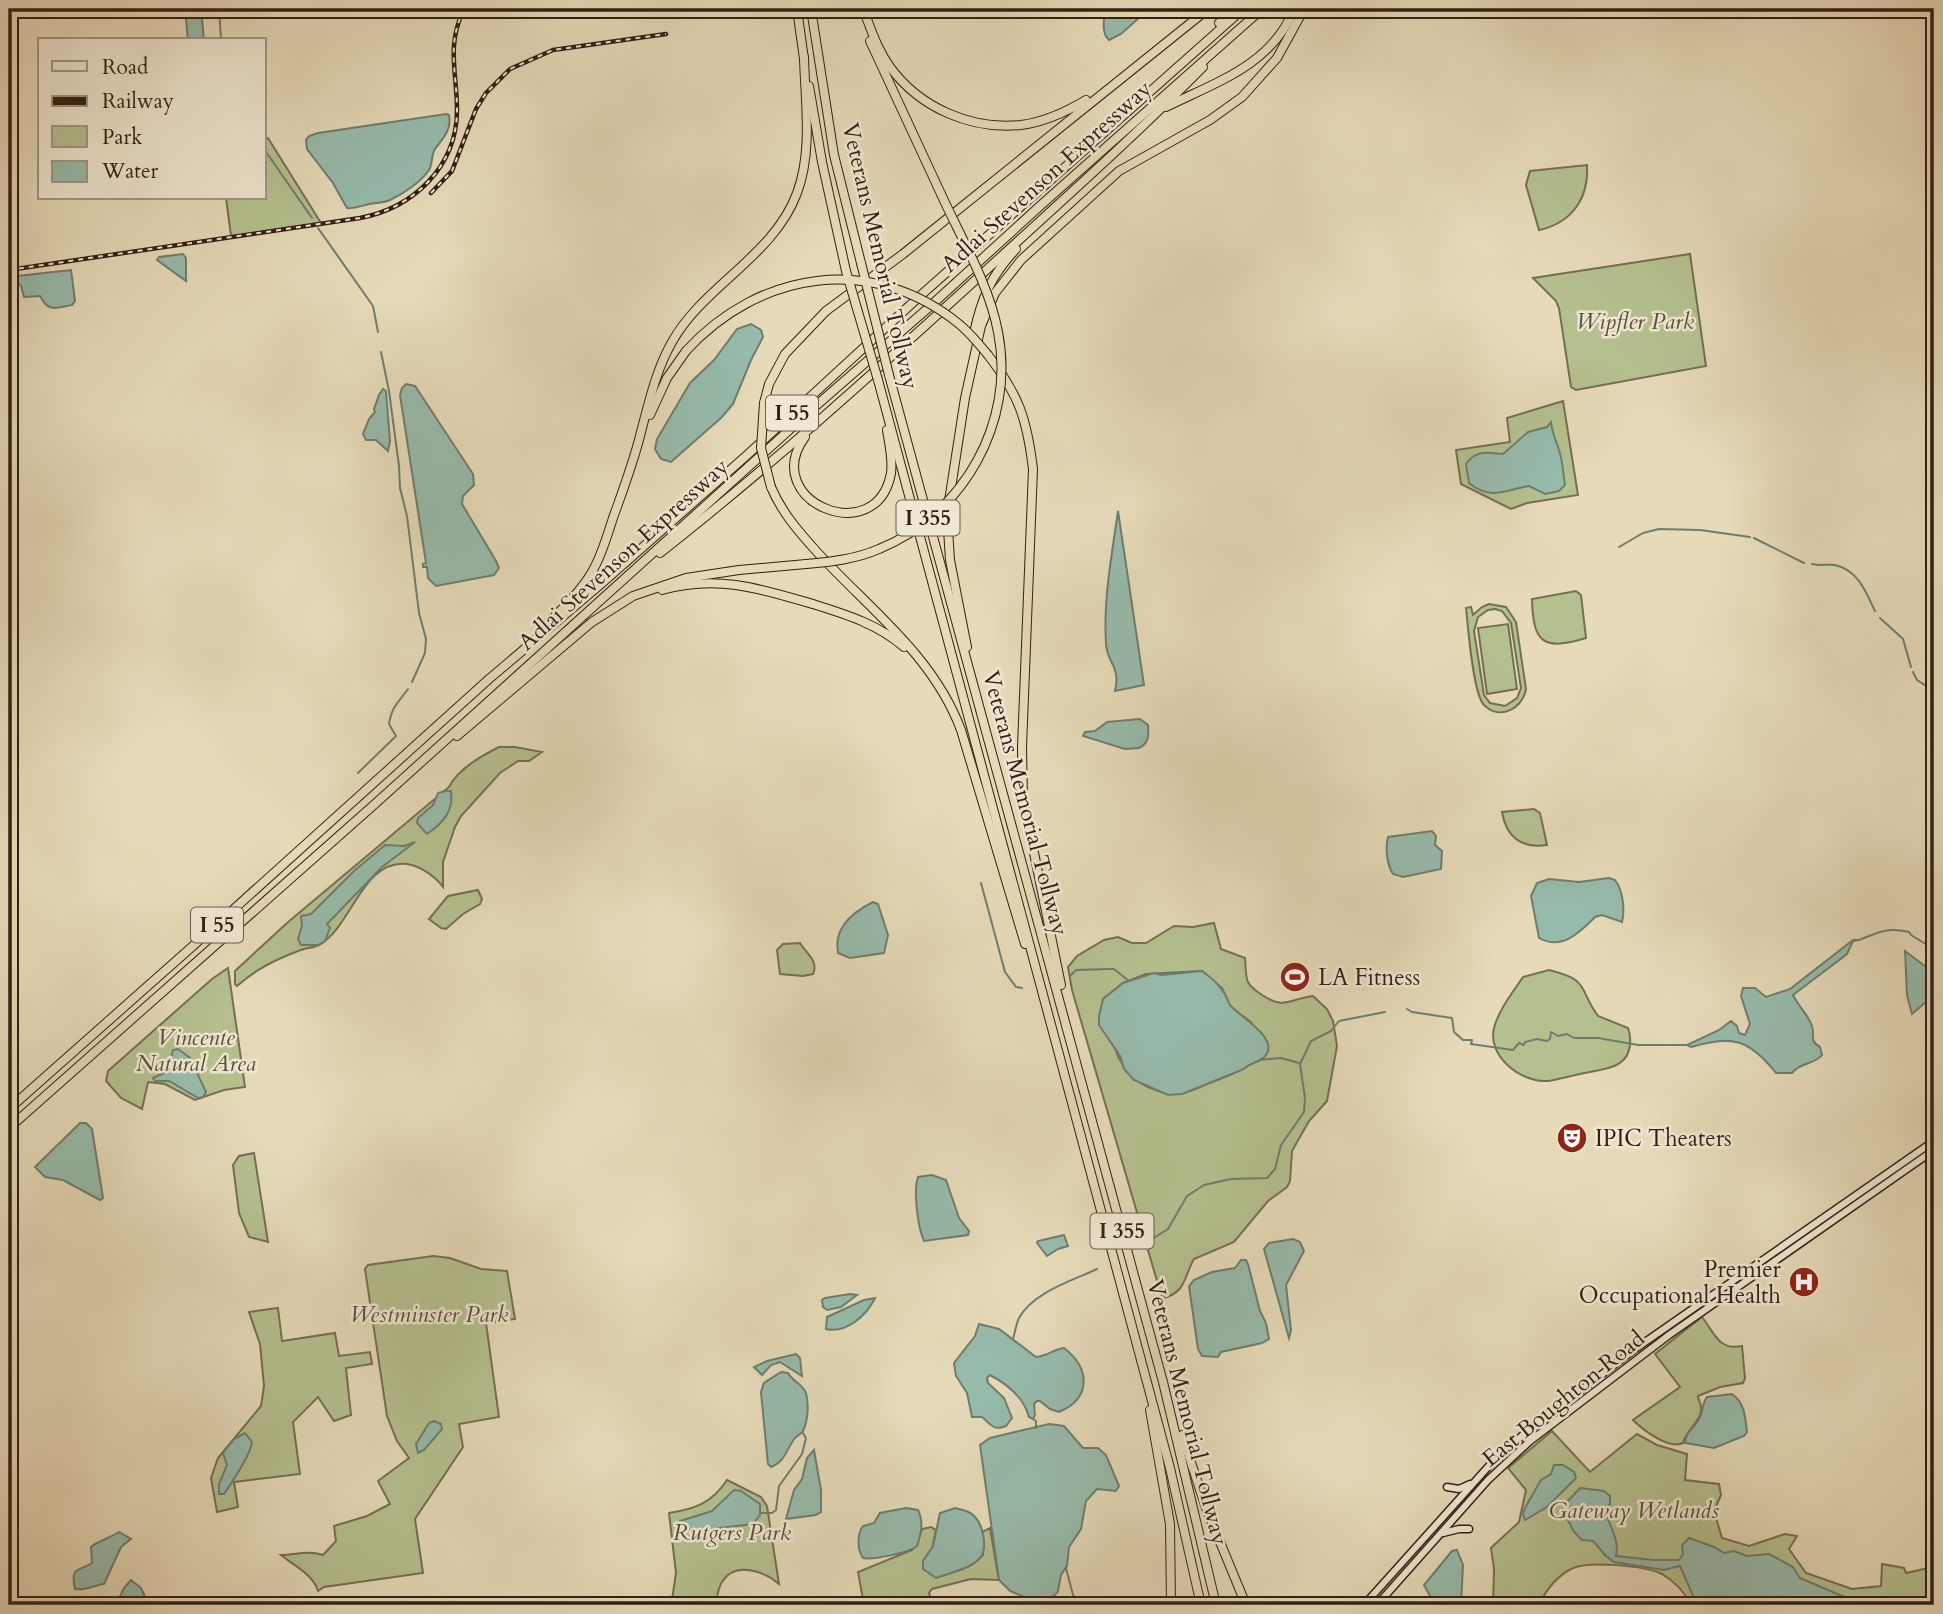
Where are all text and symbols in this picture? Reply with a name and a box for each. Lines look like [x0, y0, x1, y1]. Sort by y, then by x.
legend [38, 38, 266, 200]
text: Road [102, 53, 148, 82]
street label: Adlai Stevenson Expressway [934, 73, 1158, 279]
text: Railway [102, 87, 174, 116]
street label: Veterans Memorial Tollway [835, 120, 926, 392]
text: Park [102, 123, 143, 152]
text: Water [101, 157, 158, 186]
park label: Wipfler Park [1576, 306, 1695, 337]
road number: I 55 [766, 396, 818, 430]
street label: Adlai Stevenson Expressway [511, 451, 735, 657]
road number: I 355 [897, 500, 960, 536]
street label: Veterans Memorial Tollway [975, 667, 1076, 939]
road number: I 55 [191, 908, 243, 942]
sports icon: LA Fitness [1278, 960, 1312, 994]
place label: LA Fitness [1318, 962, 1420, 993]
park label: Vincente Natural Area [136, 1022, 256, 1079]
theatre icon: IPIC Theaters [1555, 1121, 1589, 1155]
place label: IPIC Theaters [1595, 1123, 1732, 1154]
road number: I 355 [1090, 1214, 1154, 1248]
place label: Premier Occupational Health [1579, 1254, 1782, 1311]
hospital icon: Premier Occupational Health [1787, 1265, 1821, 1299]
street label: Veterans Memorial Tollway [1139, 1276, 1236, 1548]
park label: Westminster Park [350, 1299, 509, 1330]
street label: East Boughton Road [1475, 1323, 1652, 1474]
park label: Gateway Wetlands [1549, 1495, 1719, 1526]
park label: Rutgers Park [673, 1517, 792, 1548]

